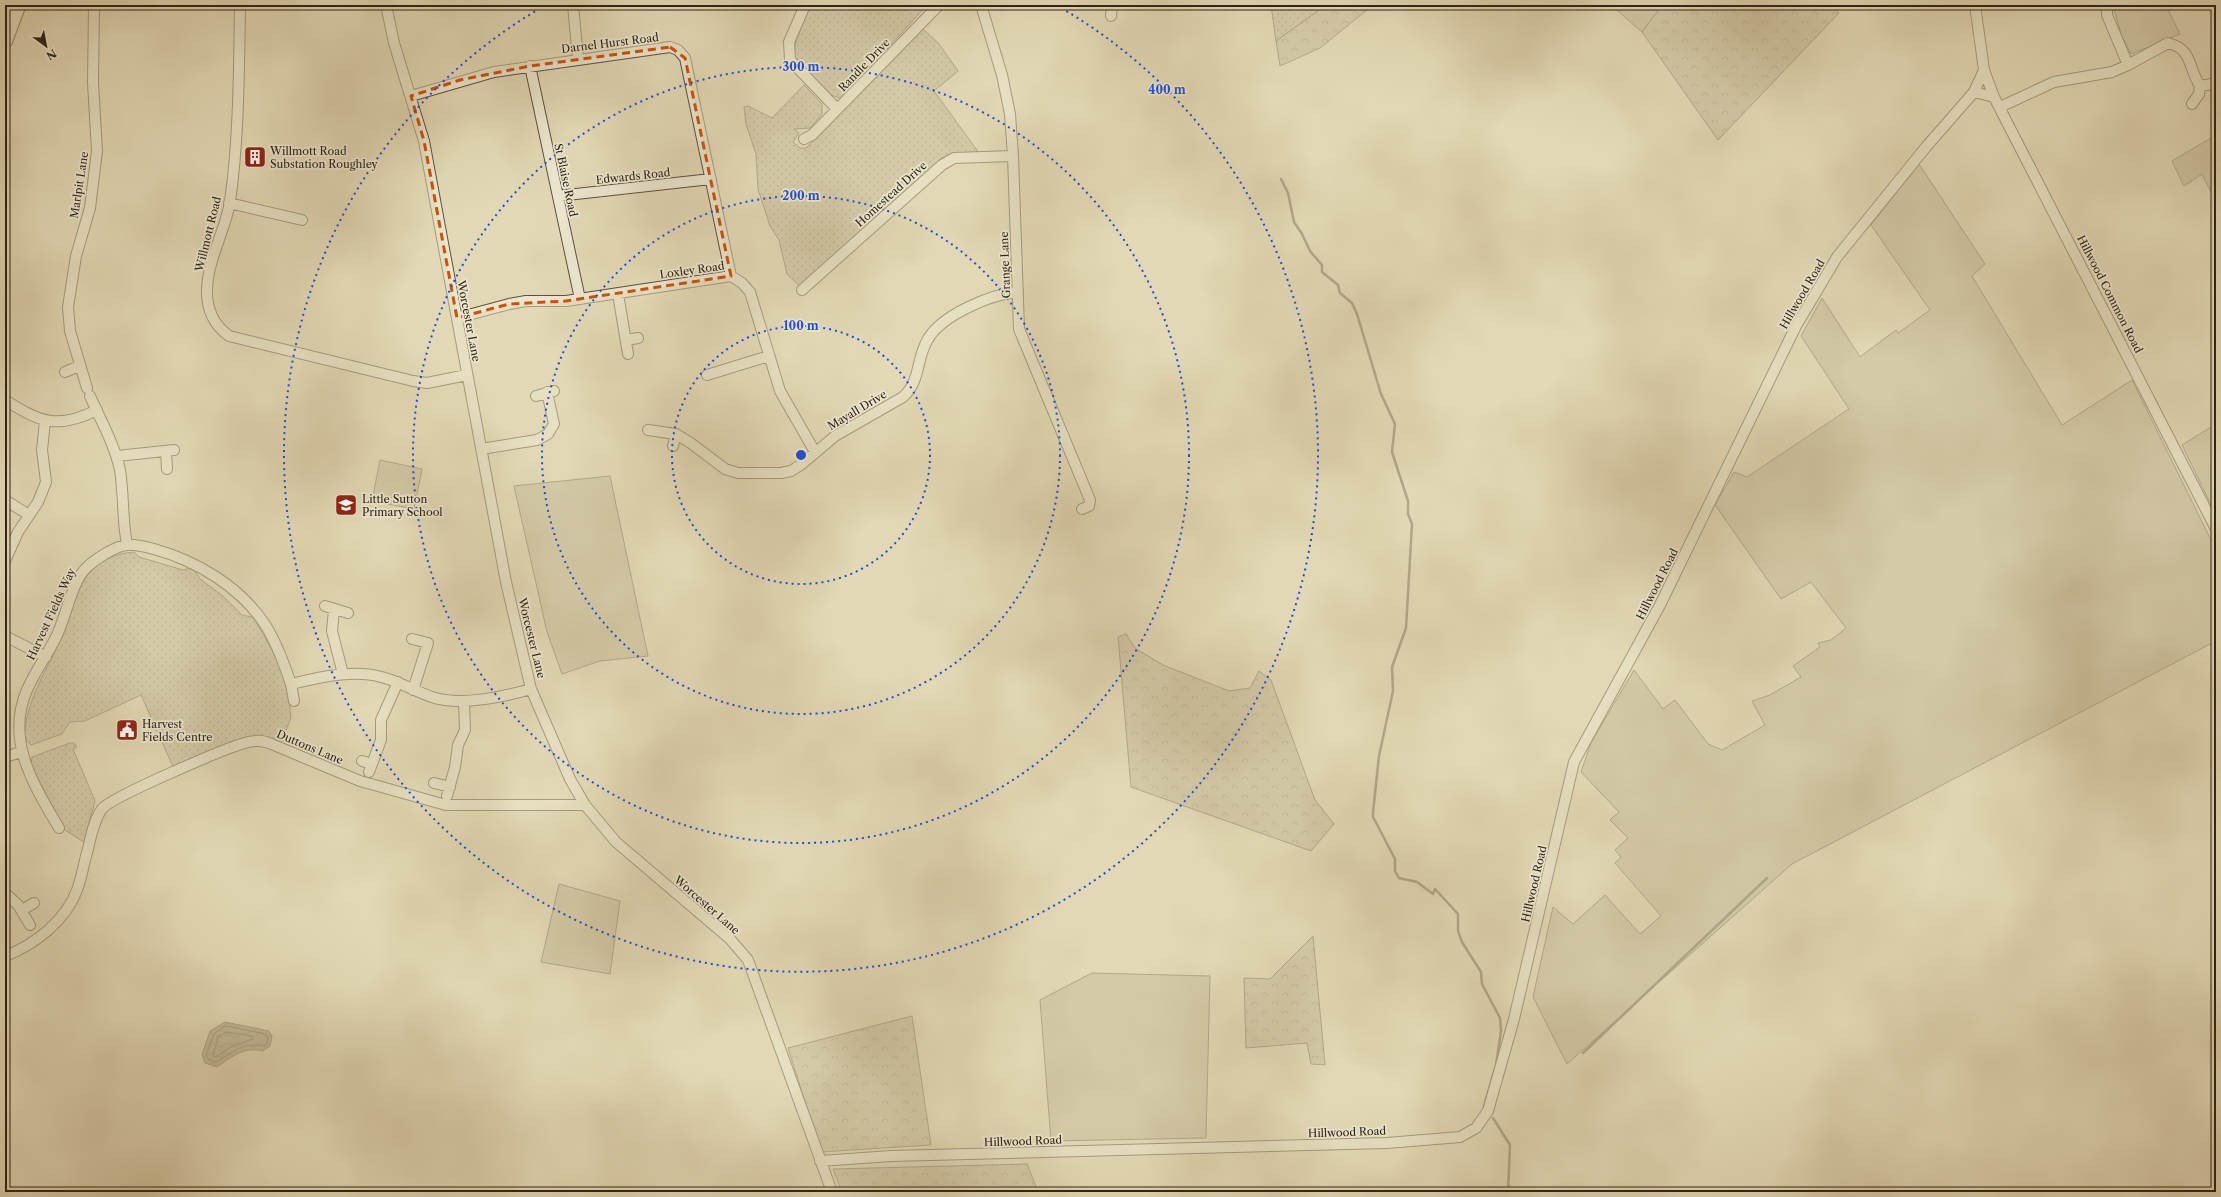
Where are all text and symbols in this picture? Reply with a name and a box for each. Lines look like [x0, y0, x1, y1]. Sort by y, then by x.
north arrow [26, 26, 66, 66]
street label: Darnel Hurst Road [561, 30, 660, 56]
street label: Randle Drive [835, 36, 893, 94]
text: N [43, 46, 59, 63]
text: 300 m [782, 59, 820, 74]
text: 400 m [1148, 82, 1186, 97]
street label: St Blaise Road [551, 142, 581, 218]
building icon: Willmott Road Substation Roughley [242, 144, 268, 170]
place label: Willmott Road Substation Roughley [269, 144, 379, 171]
street label: Marlpit Lane [67, 150, 91, 220]
street label: Homestead Drive [852, 158, 930, 230]
street label: Edwards Road [595, 165, 671, 187]
text: 200 m [782, 188, 820, 203]
street label: Willmott Road [192, 195, 224, 274]
street label: Grange Lane [997, 231, 1013, 299]
street label: Hillwood Common Road [2074, 233, 2146, 356]
street label: Hillwood Road [1776, 256, 1828, 331]
street label: Loxley Road [659, 258, 726, 281]
street label: Worcester Lane [454, 278, 484, 363]
text: 100 m [783, 318, 819, 333]
street label: Mayall Drive [825, 387, 889, 433]
centre of rings [794, 448, 808, 462]
school or university icon: Little Sutton Primary School [333, 492, 359, 518]
place label: Little Sutton Primary School [362, 492, 443, 519]
street label: Hillwood Road [1633, 546, 1681, 622]
street label: Harvest Fields Way [24, 565, 79, 662]
street label: Worcester Lane [515, 595, 549, 680]
public building icon: Harvest Fields Centre [114, 717, 140, 743]
place label: Harvest Fields Centre [142, 717, 212, 744]
street label: Duttons Lane [275, 727, 345, 767]
street label: Hillwood Road [1518, 844, 1550, 924]
street label: Worcester Lane [671, 872, 743, 937]
street label: Hillwood Road [1308, 1124, 1387, 1140]
street label: Hillwood Road [984, 1133, 1063, 1149]

